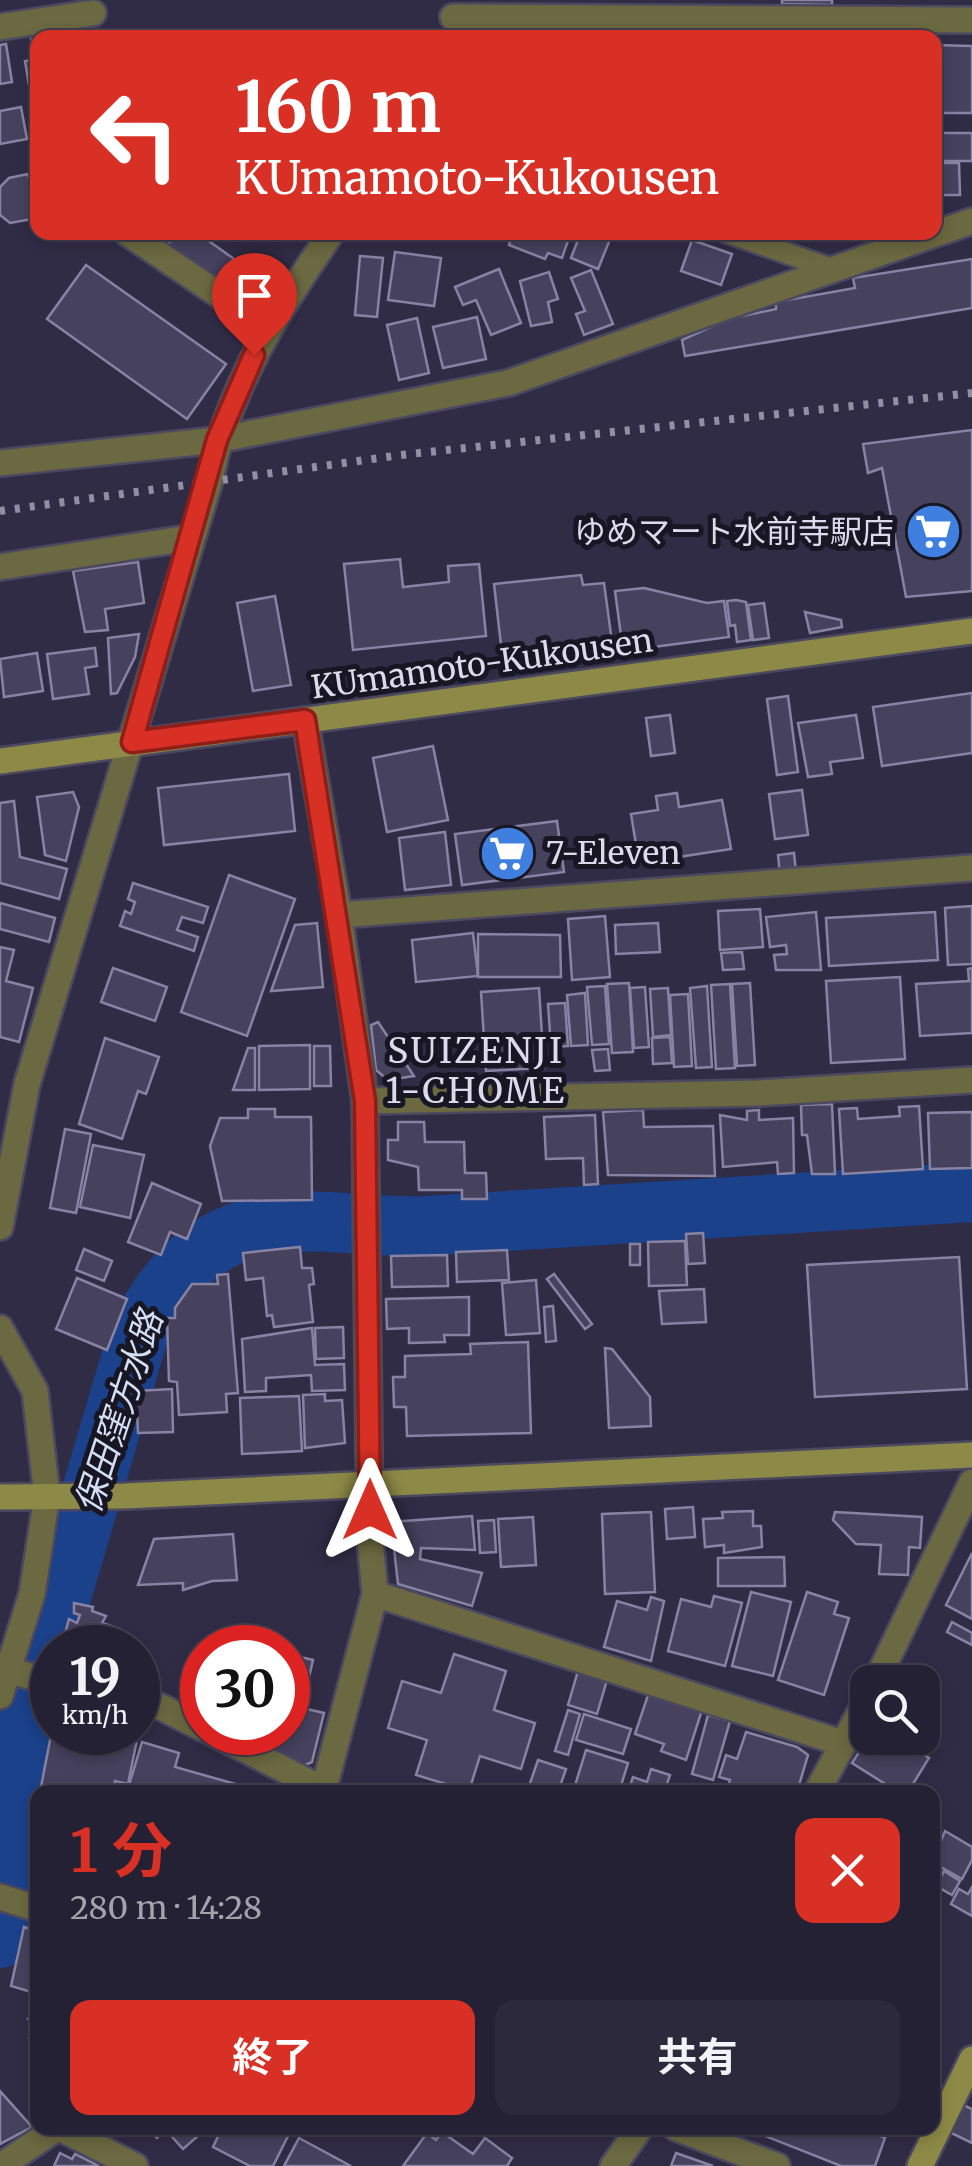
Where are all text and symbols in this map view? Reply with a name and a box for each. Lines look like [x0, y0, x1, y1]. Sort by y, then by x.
text: 160 m [235, 63, 441, 151]
icon: left [70, 70, 200, 200]
text: KUmamoto-Kukousen [235, 150, 719, 206]
pin [212, 253, 297, 356]
icon: arrive [227, 268, 282, 323]
supermarket icon: ゆめマート水前寺駅店 [903, 502, 963, 562]
place label: ゆめマート水前寺駅店 [574, 512, 894, 552]
street label: KUmamoto-Kukousen [309, 620, 655, 708]
supermarket icon: 7-Eleven [477, 823, 537, 883]
place label: 7-Eleven [546, 833, 680, 873]
district label: SUIZENJI 1-CHOME [386, 1029, 566, 1113]
water label: 保田窪方水路 [66, 1302, 173, 1519]
position arrow [318, 1458, 422, 1562]
speed limit sign: 30 [180, 1625, 310, 1755]
text: 19 [69, 1646, 121, 1709]
map controls [850, 1665, 940, 1755]
button: search [850, 1665, 940, 1755]
text: km/h [62, 1699, 128, 1731]
text: 1 分 [70, 1813, 172, 1888]
button: close [795, 1818, 900, 1923]
text: 280 m · 14:28 [70, 1888, 262, 1928]
button: 終了 [70, 2000, 475, 2115]
button: 共有 [495, 2000, 900, 2115]

